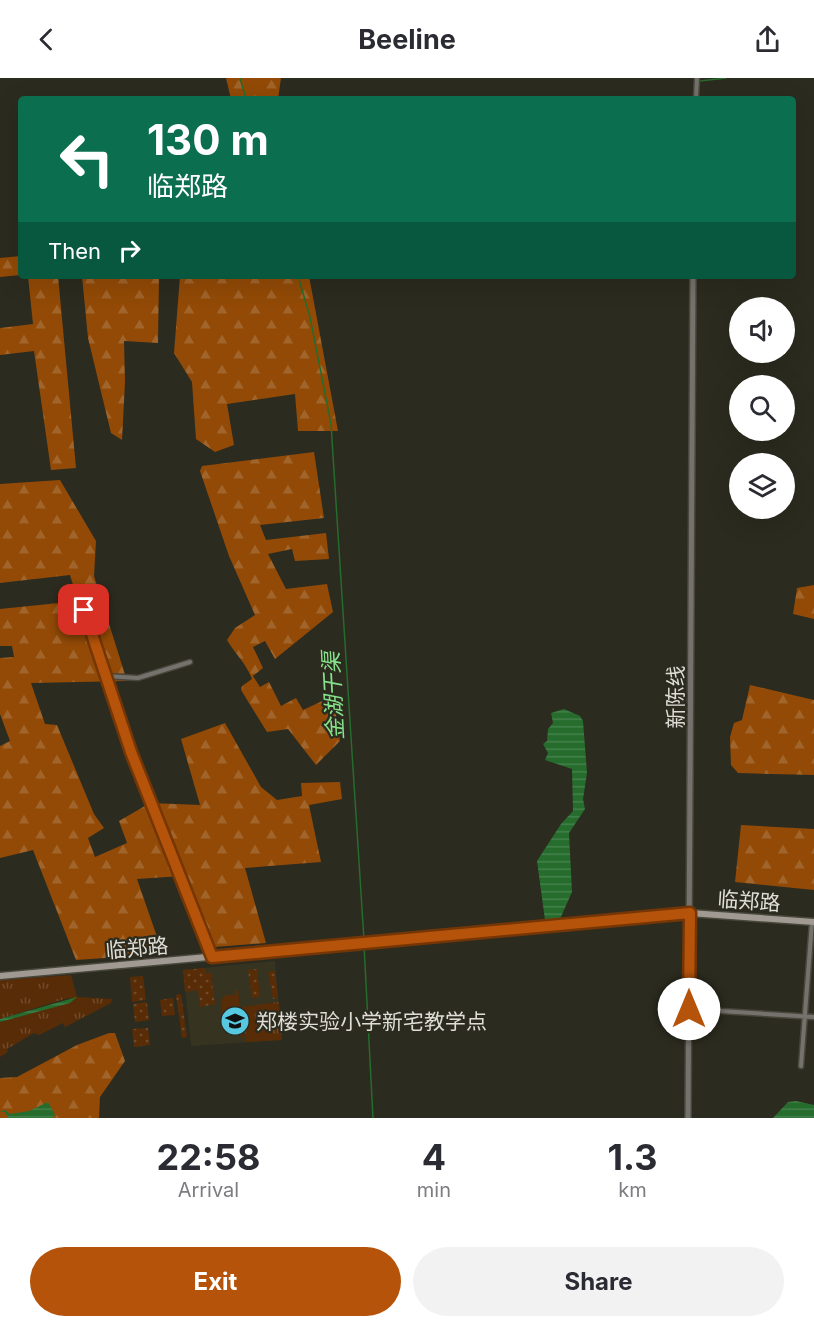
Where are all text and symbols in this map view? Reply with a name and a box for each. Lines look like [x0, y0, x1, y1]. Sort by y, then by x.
icon: back [30, 23, 63, 56]
text: Beeline [358, 23, 456, 56]
icon: share [751, 23, 784, 56]
text: 130 m [147, 114, 269, 165]
icon: left [48, 120, 126, 198]
text: 临郑路 [147, 170, 228, 203]
icon: right [113, 234, 146, 267]
text: Then [48, 238, 101, 264]
map controls [729, 297, 795, 519]
button: sound [729, 297, 795, 363]
button: search [729, 375, 795, 441]
button: layers [729, 453, 795, 519]
pin [58, 584, 109, 635]
icon: arrive [67, 593, 100, 626]
water label: 金湖干渠 [318, 648, 348, 741]
street label: 新陈线 [663, 666, 688, 729]
street label: 临郑路 [717, 886, 781, 916]
street label: 临郑路 [105, 933, 169, 963]
position arrow [657, 977, 721, 1041]
school or university icon: 郑楼实验小学新宅教学点 [219, 1005, 251, 1037]
place label: 郑楼实验小学新宅教学点 [256, 1009, 487, 1034]
text: 22:58 [157, 1135, 260, 1179]
text: 4 [422, 1135, 446, 1179]
text: 1.3 [608, 1135, 657, 1179]
text: Arrival [178, 1178, 239, 1202]
text: min [417, 1178, 451, 1202]
text: km [618, 1178, 647, 1202]
button: Exit [30, 1247, 401, 1316]
button: Share [413, 1247, 784, 1316]

